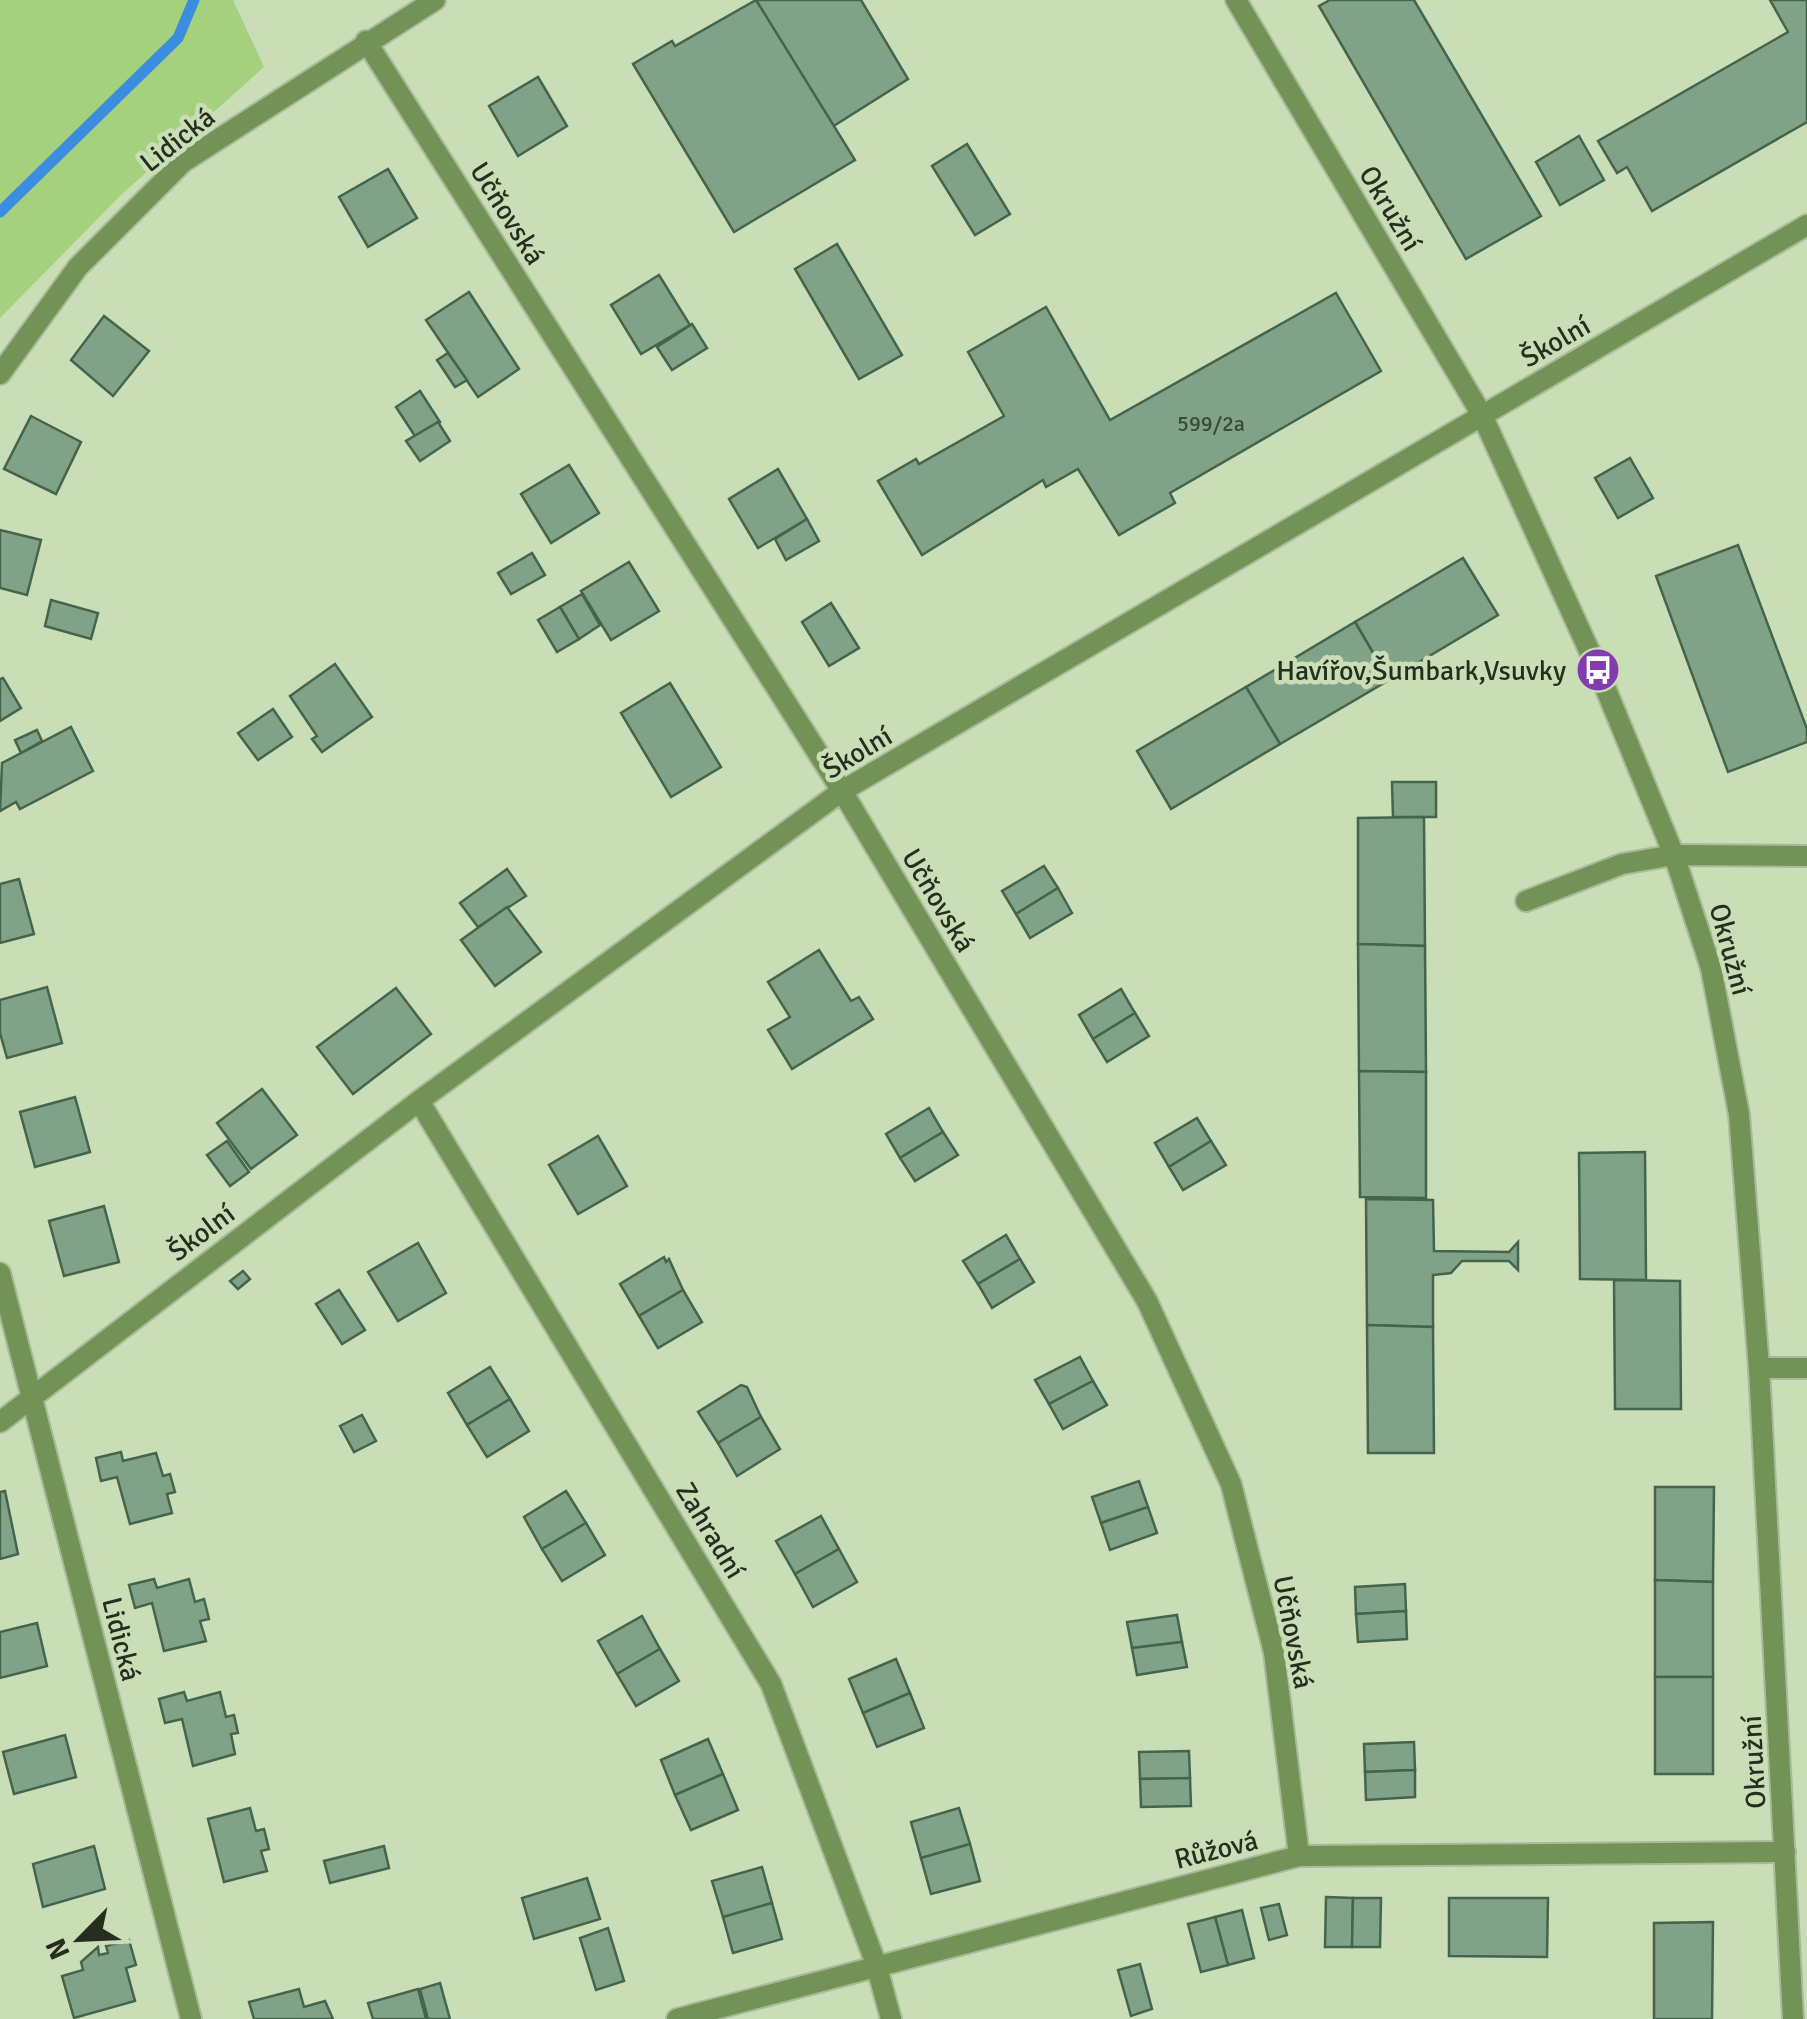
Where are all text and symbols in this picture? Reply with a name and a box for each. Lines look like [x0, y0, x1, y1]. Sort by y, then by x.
street label: Lidická [133, 100, 222, 179]
street label: Učňovská [462, 156, 552, 271]
street label: Okružní [1352, 160, 1429, 258]
street label: Školní [1515, 308, 1597, 375]
house number: 599/2a [1177, 410, 1245, 437]
bus stop icon: Havířov,Šumbark,Vsuvky [1575, 647, 1621, 693]
place label: Havířov,Šumbark,Vsuvky [1276, 654, 1566, 688]
street label: Školní [817, 719, 899, 787]
street label: Učňovská [894, 843, 982, 958]
street label: Okružní [1702, 900, 1759, 999]
street label: Školní [162, 1197, 242, 1269]
street label: Zahradní [668, 1476, 752, 1585]
street label: Učňovská [1265, 1573, 1321, 1692]
street label: Lidická [94, 1594, 148, 1685]
street label: Okružní [1735, 1714, 1773, 1809]
street label: Růžová [1171, 1823, 1262, 1877]
north arrow [30, 1889, 130, 1989]
text: N [39, 1933, 78, 1965]

